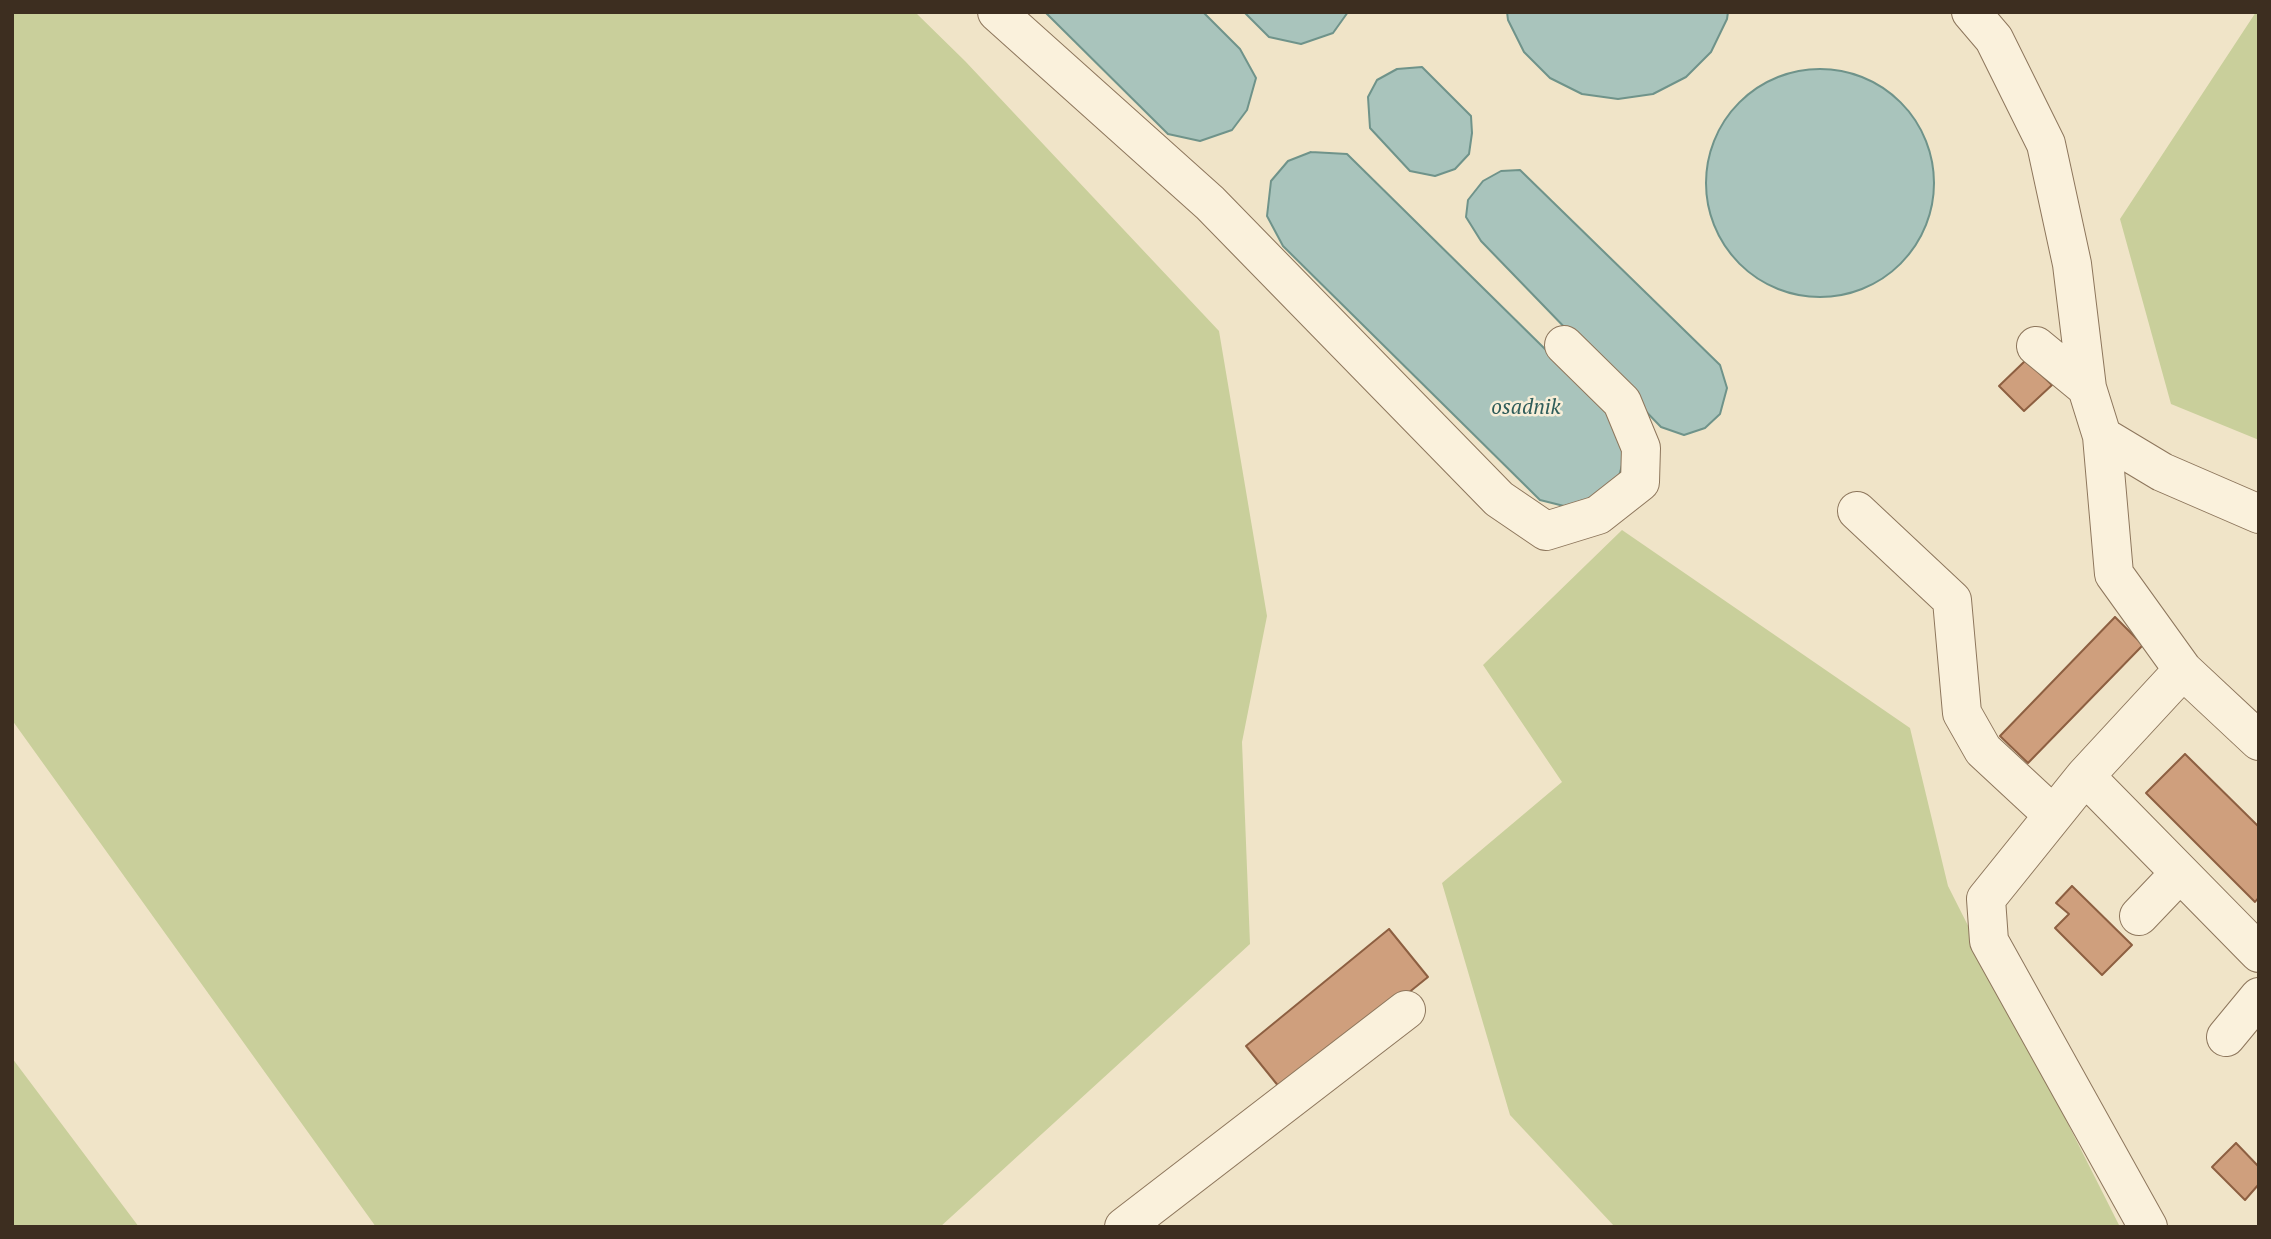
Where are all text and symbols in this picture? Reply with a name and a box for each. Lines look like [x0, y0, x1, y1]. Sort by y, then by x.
water label: osadnik [1491, 395, 1561, 421]

